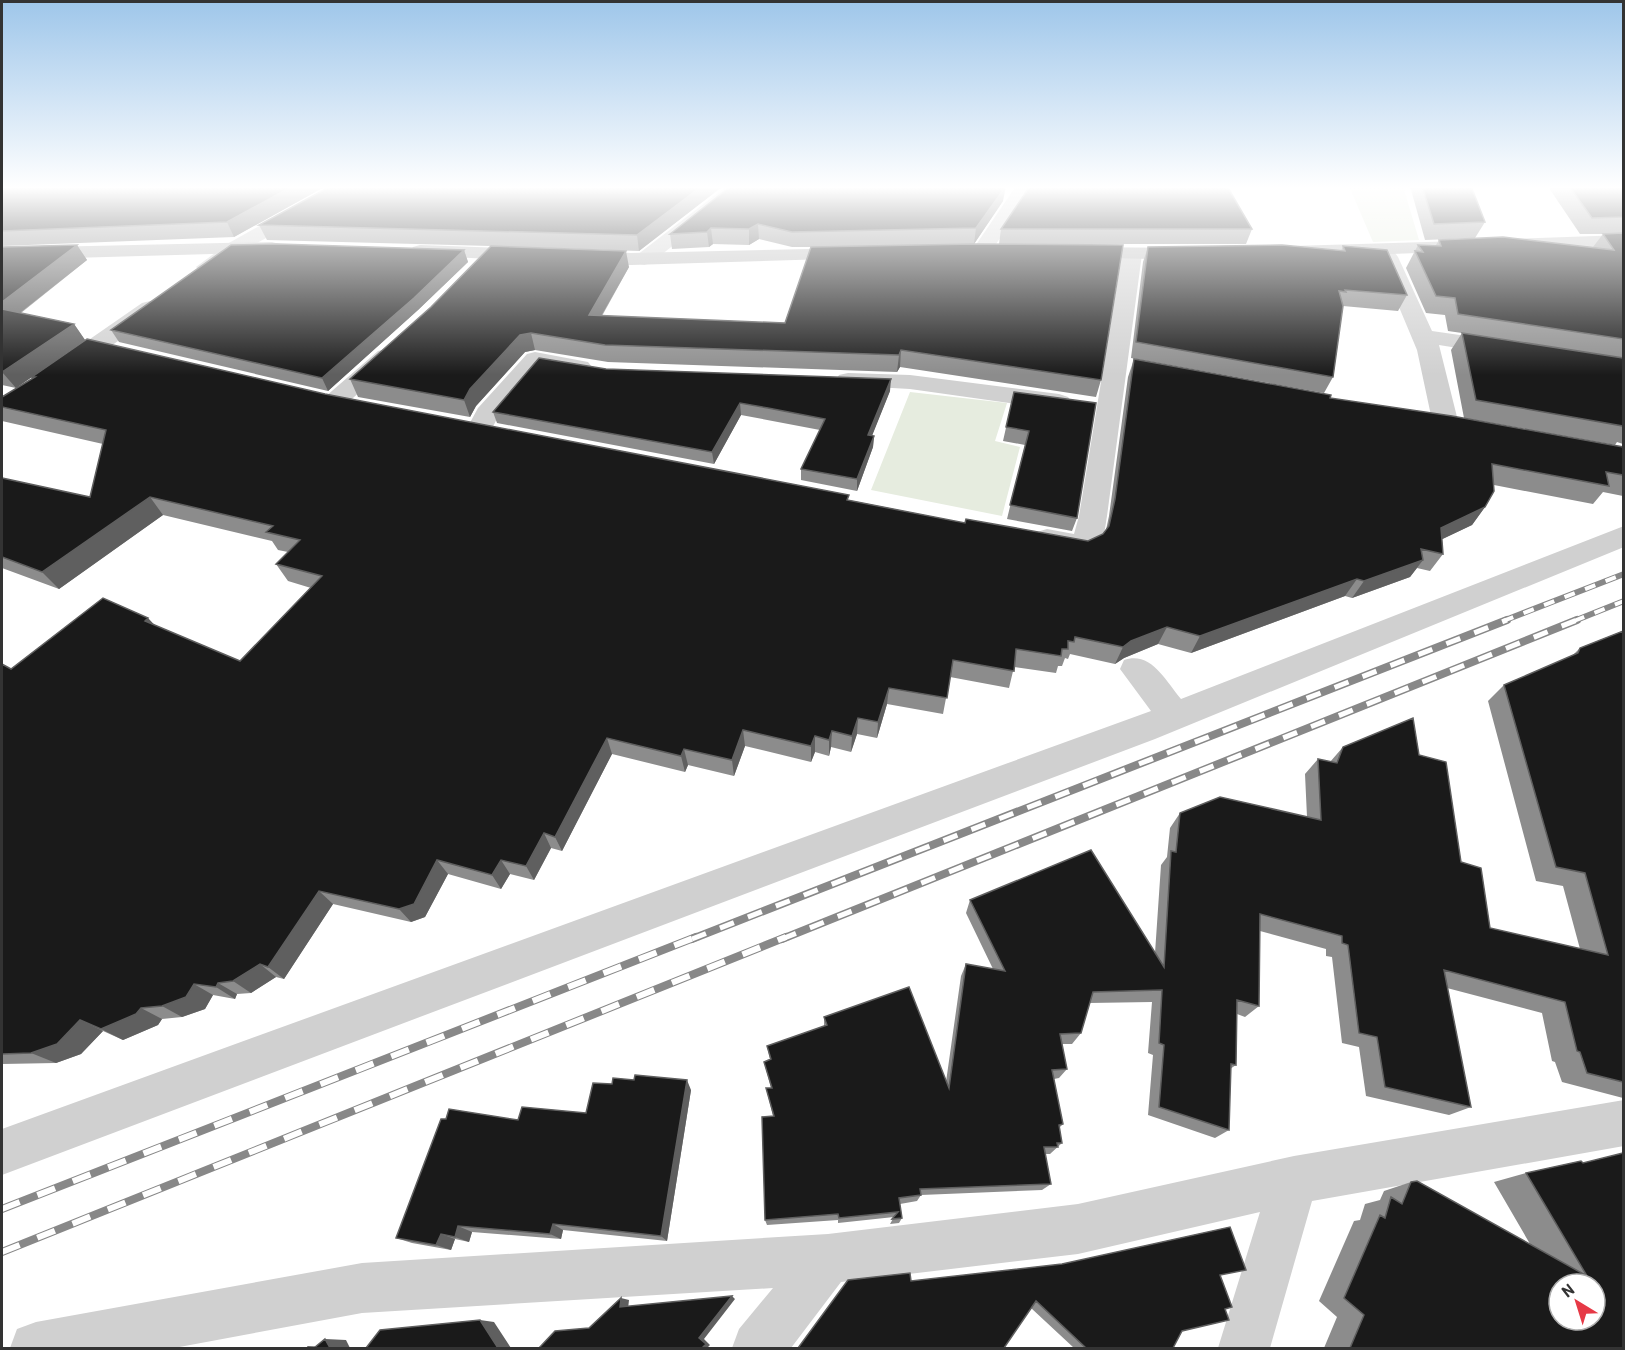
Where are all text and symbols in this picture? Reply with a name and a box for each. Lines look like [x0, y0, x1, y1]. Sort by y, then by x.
north arrow [1547, 1272, 1607, 1332]
text: N [1557, 1279, 1577, 1301]

